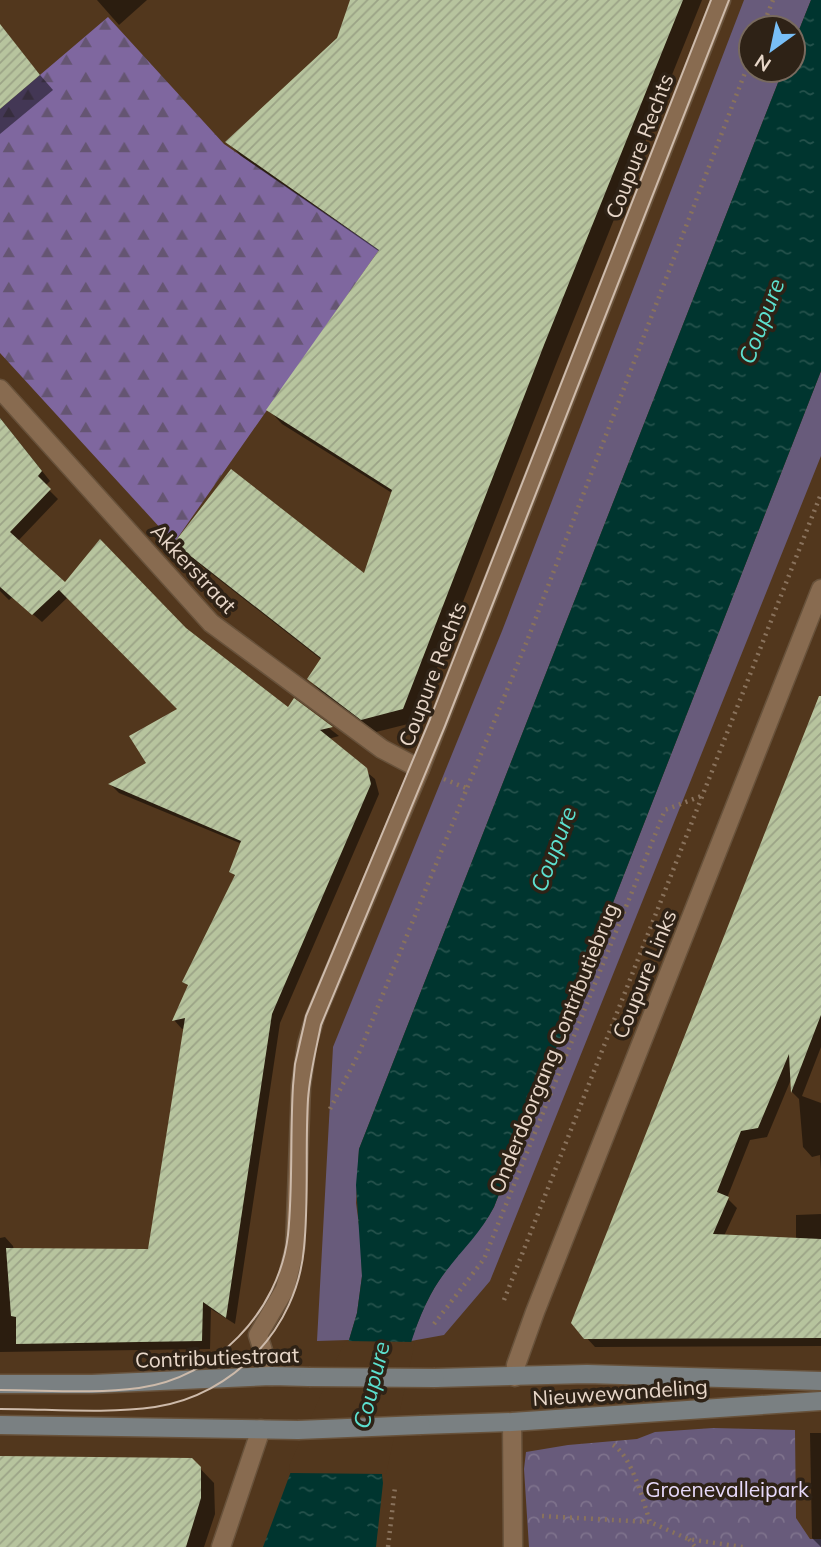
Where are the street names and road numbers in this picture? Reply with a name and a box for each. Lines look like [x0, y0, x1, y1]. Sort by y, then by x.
street label: Coupure Rechts [599, 70, 679, 222]
street label: Akkerstraat [146, 518, 242, 618]
street label: Coupure Rechts [392, 598, 472, 750]
street label: Onderdoorgang Contributiebrug [483, 899, 623, 1197]
street label: Coupure Links [606, 906, 682, 1042]
street label: Contributiestraat [135, 1341, 299, 1373]
street label: Nieuwewandeling [532, 1373, 708, 1411]

